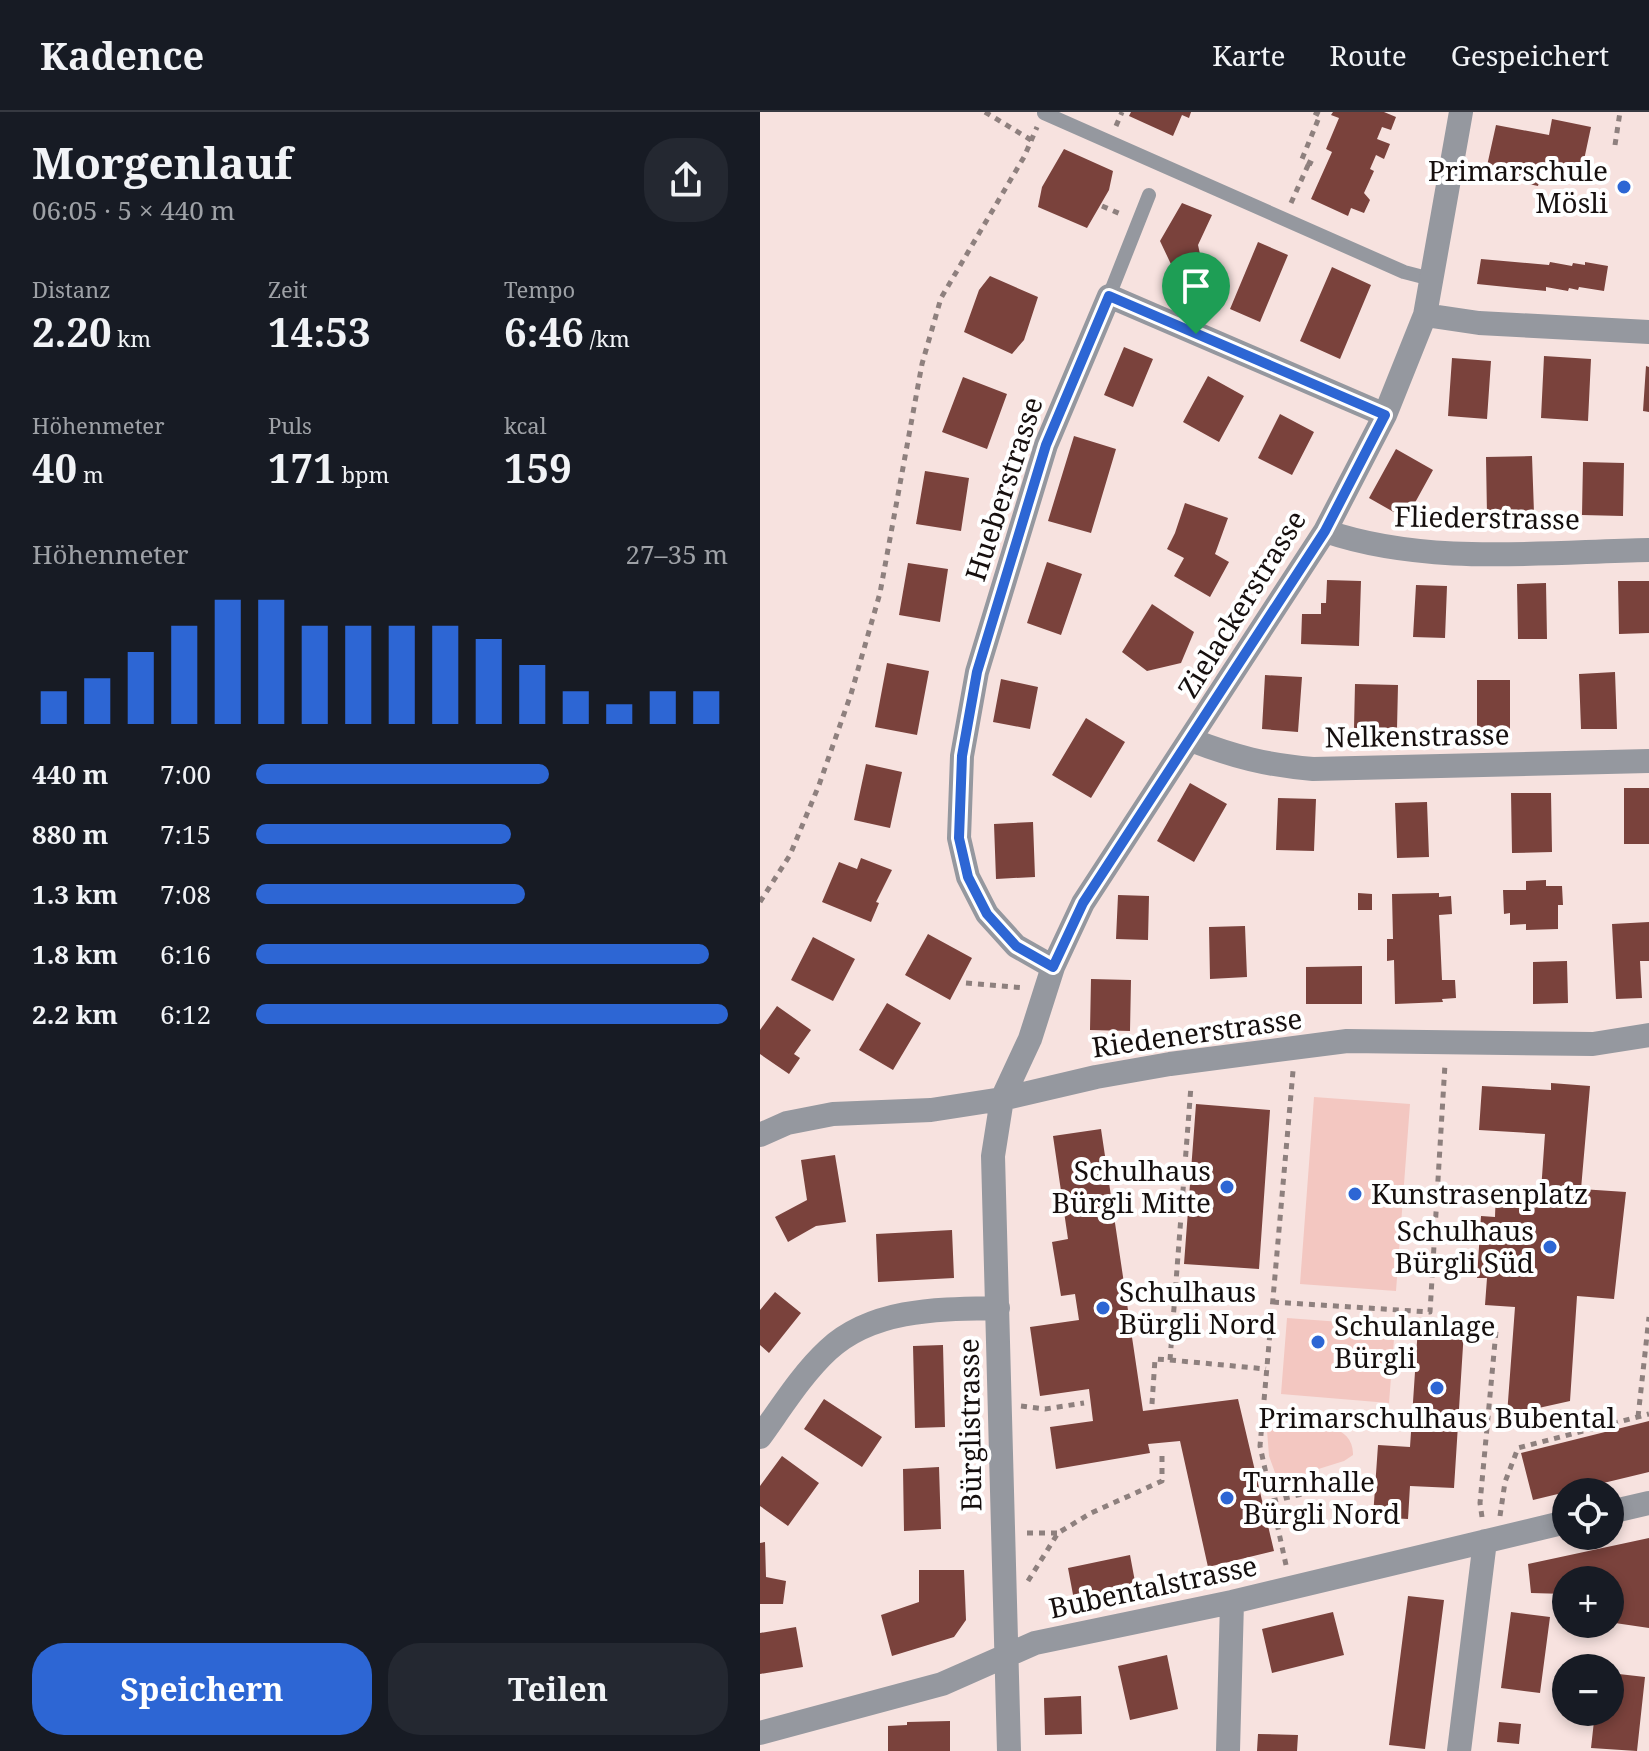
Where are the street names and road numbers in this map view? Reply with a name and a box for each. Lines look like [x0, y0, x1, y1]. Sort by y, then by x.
street label: Hueberstrasse [955, 392, 1051, 586]
street label: Fliederstrasse [1394, 496, 1580, 538]
street label: Zielackerstrasse [1168, 503, 1314, 704]
street label: Nelkenstrasse [1324, 714, 1510, 756]
street label: Riedenerstrasse [1089, 998, 1304, 1066]
street label: Bürglistrasse [948, 1338, 990, 1512]
street label: Bubentalstrasse [1045, 1545, 1260, 1627]

